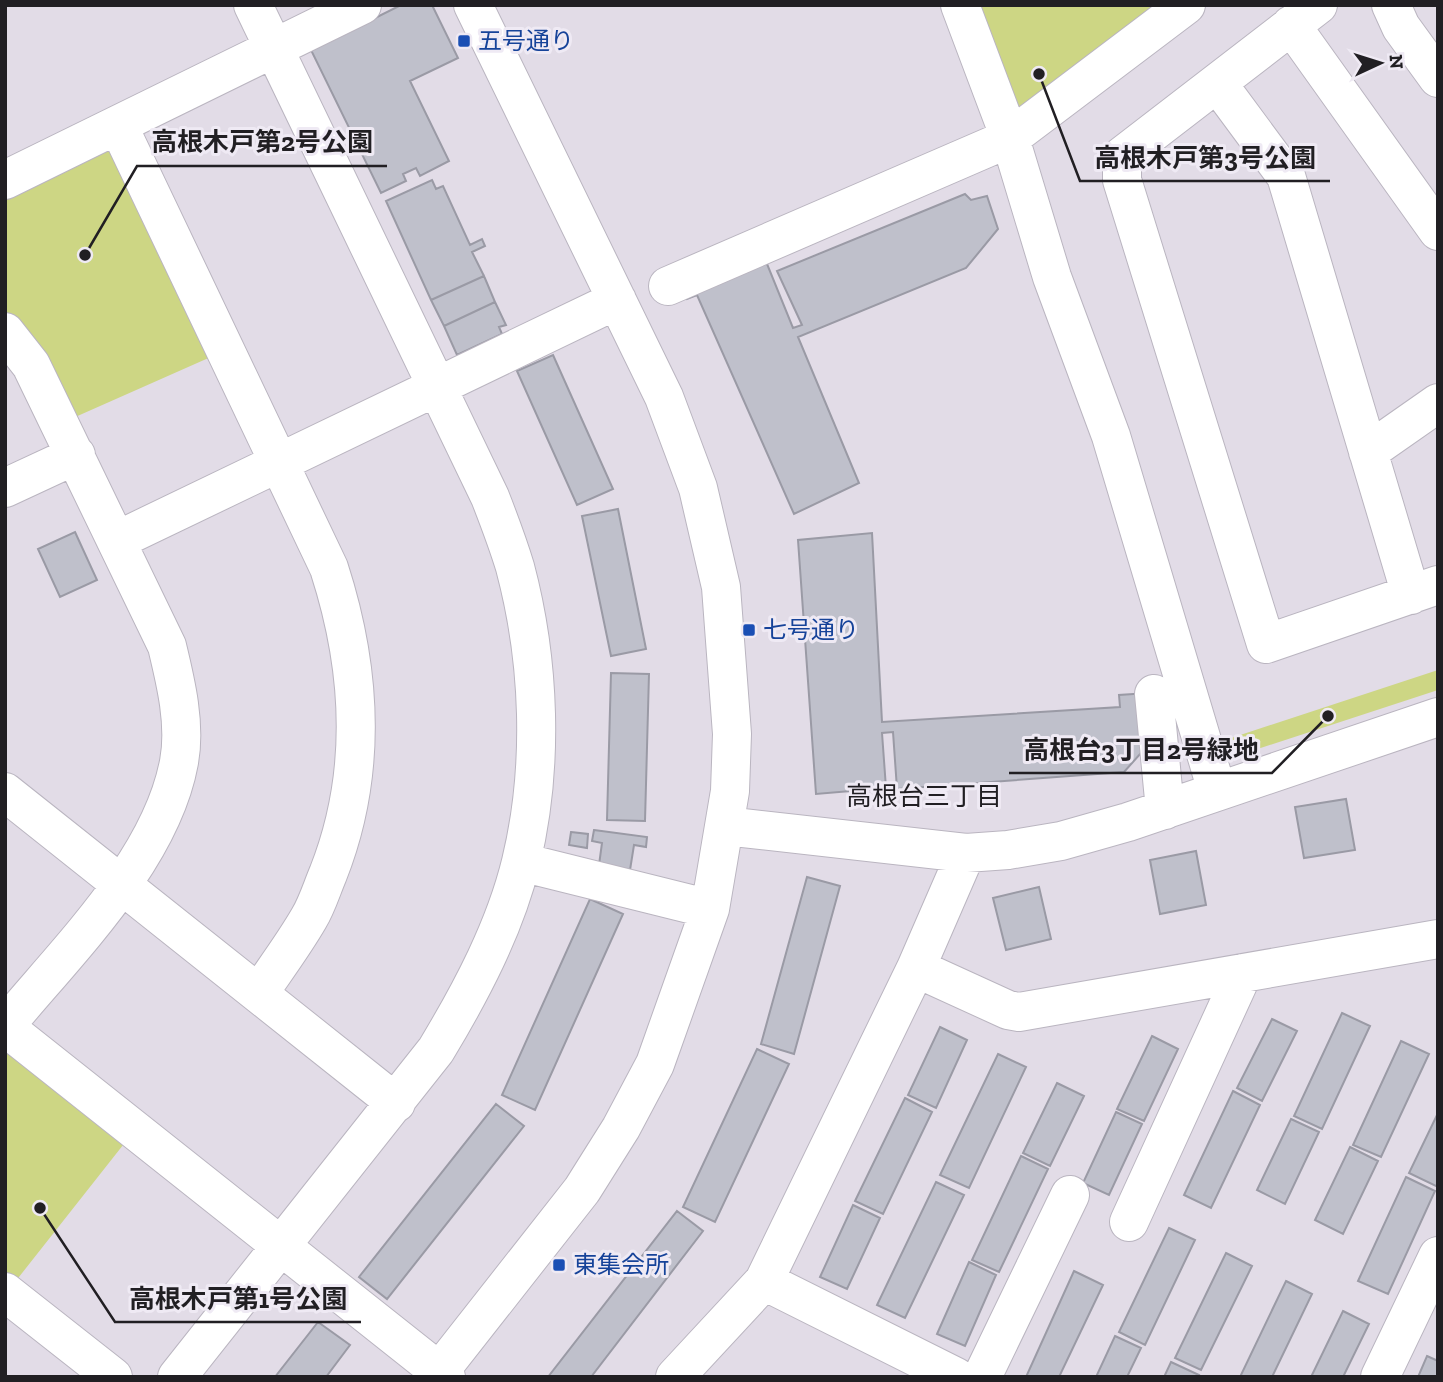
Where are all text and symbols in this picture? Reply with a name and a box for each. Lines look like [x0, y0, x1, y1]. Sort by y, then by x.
place label: 五号通り [478, 26, 574, 55]
north arrow [1345, 28, 1415, 98]
marker: 五号通り [456, 33, 472, 49]
text: N [1384, 54, 1408, 70]
callout: 高根木戸第2号公園 [137, 119, 387, 166]
text: 高根木戸第2号公園 [151, 126, 373, 158]
callout: 高根木戸第3号公園 [1080, 134, 1330, 181]
text: 高根木戸第3号公園 [1094, 142, 1316, 174]
place label: 七号通り [763, 615, 859, 644]
marker: 七号通り [741, 622, 757, 638]
callout: 高根台3丁目2号緑地 [1009, 726, 1272, 773]
text: 高根台3丁目2号緑地 [1023, 734, 1259, 766]
district label: 高根台三丁目 [846, 780, 1002, 812]
place label: 東集会所 [573, 1250, 669, 1279]
marker: 東集会所 [551, 1257, 567, 1273]
callout: 高根木戸第1号公園 [115, 1275, 361, 1322]
text: 高根木戸第1号公園 [129, 1283, 347, 1315]

